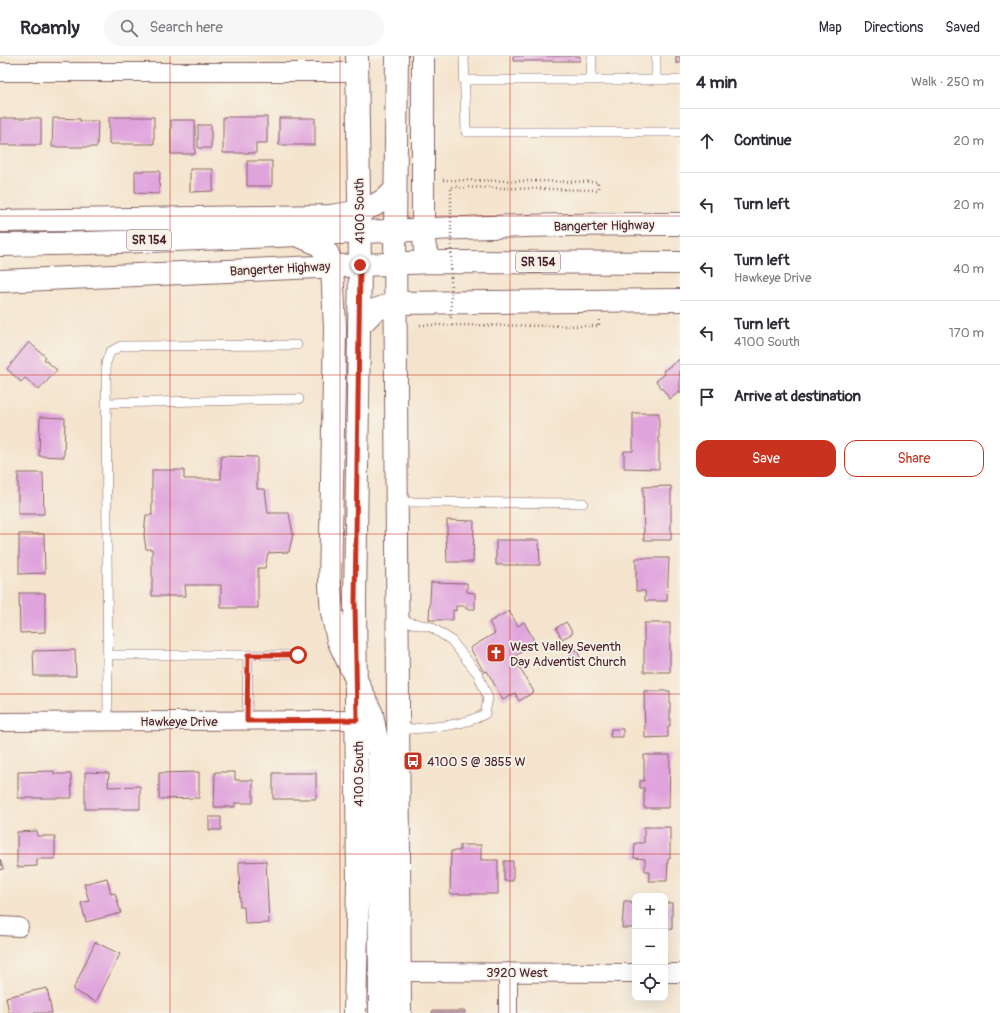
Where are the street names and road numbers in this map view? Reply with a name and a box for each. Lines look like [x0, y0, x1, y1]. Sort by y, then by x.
street label: 4100 South [351, 178, 369, 244]
street label: Bangerter Highway [554, 217, 655, 235]
road number: SR 154 [127, 230, 171, 250]
road number: SR 154 [516, 252, 560, 272]
street label: Bangerter Highway [229, 258, 331, 280]
street label: Hawkeye Drive [140, 714, 218, 730]
street label: 4100 South [351, 741, 367, 807]
street label: 3920 West [486, 965, 548, 981]

